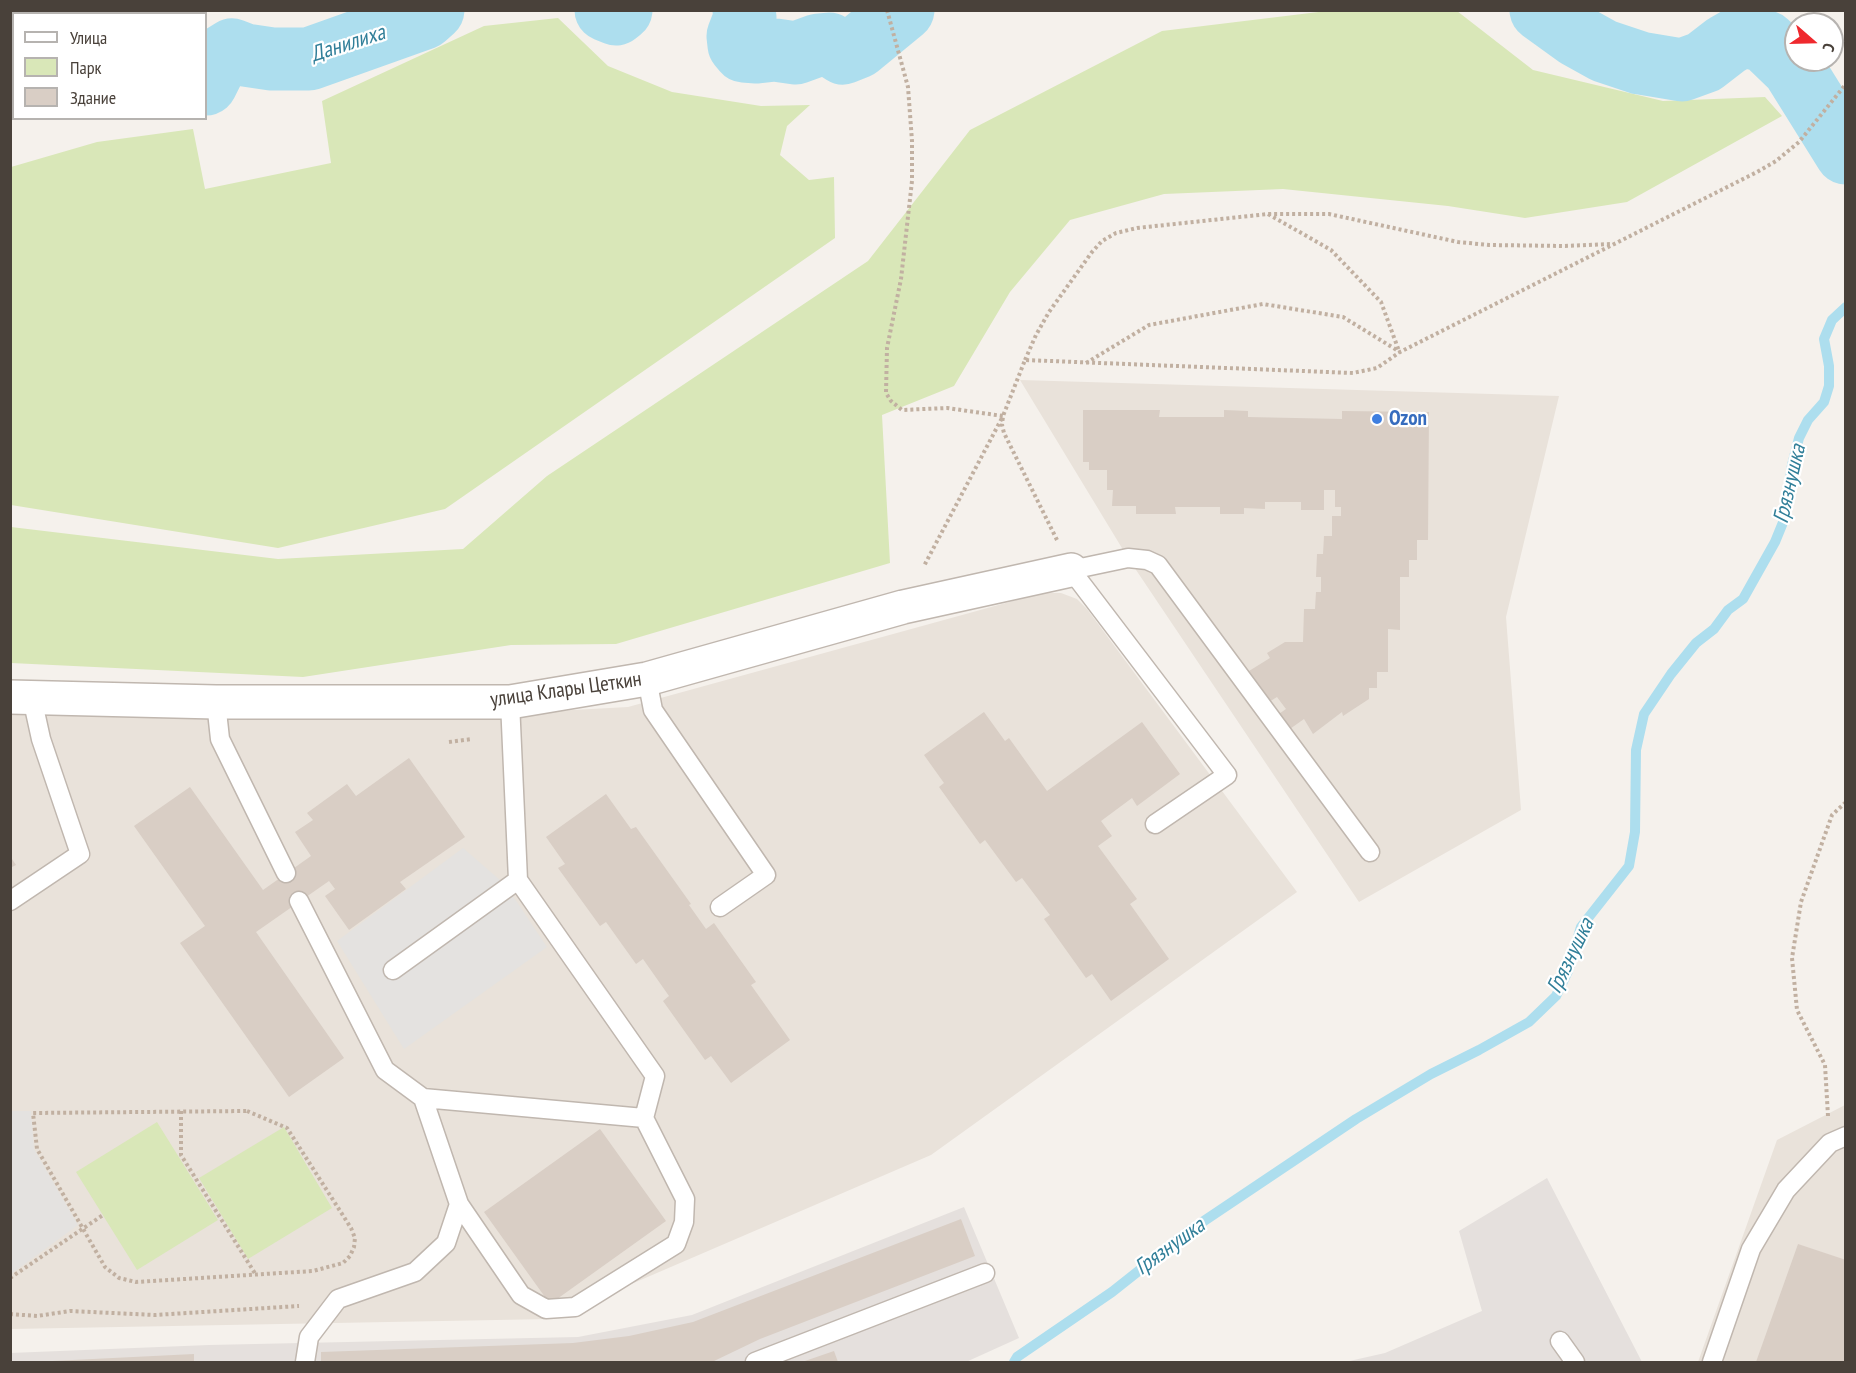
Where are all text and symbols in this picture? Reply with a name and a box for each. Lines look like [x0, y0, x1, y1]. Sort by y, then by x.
legend [12, 12, 207, 120]
north arrow [1784, 12, 1844, 72]
water label: Данилиха [308, 20, 388, 68]
text: Улица [70, 26, 107, 49]
text: С [1818, 41, 1840, 54]
text: Парк [70, 56, 101, 79]
text: Здание [70, 86, 116, 109]
place label: Ozon [1389, 406, 1427, 432]
marker: Ozon [1370, 412, 1384, 426]
water label: Грязнушка [1768, 442, 1812, 526]
street label: улица Клары Цеткин [489, 667, 643, 713]
water label: Грязнушка [1542, 914, 1600, 998]
water label: Грязнушка [1130, 1213, 1210, 1281]

